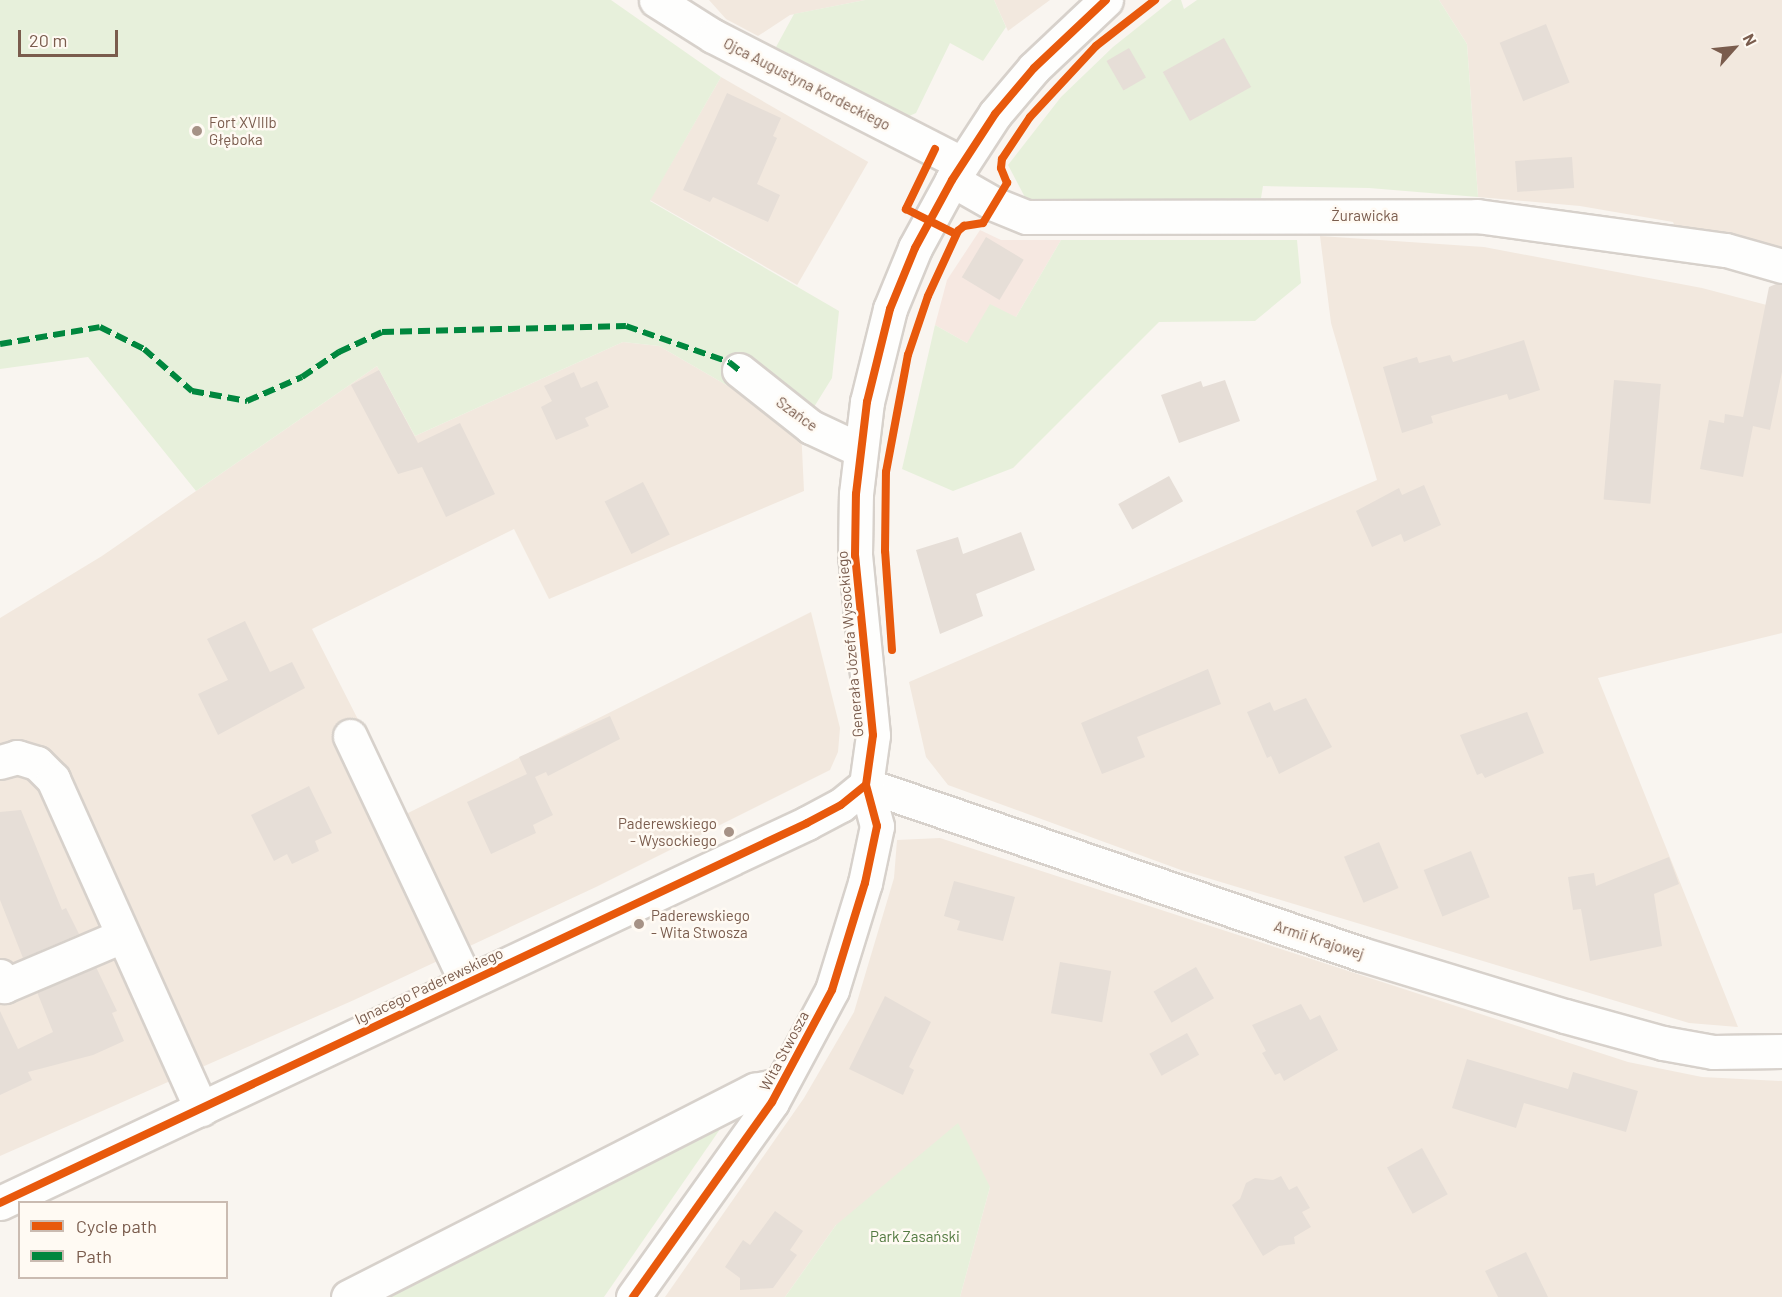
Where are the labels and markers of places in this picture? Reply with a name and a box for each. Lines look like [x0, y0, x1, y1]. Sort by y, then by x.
place label: Fort XVIIIb Głęboka [209, 113, 277, 148]
marker: Fort XVIIIb Głęboka [190, 124, 204, 138]
place label: Paderewskiego - Wysockiego [618, 814, 717, 849]
marker: Paderewskiego - Wysockiego [722, 825, 736, 839]
place label: Paderewskiego - Wita Stwosza [651, 906, 750, 941]
marker: Paderewskiego - Wita Stwosza [632, 917, 646, 931]

